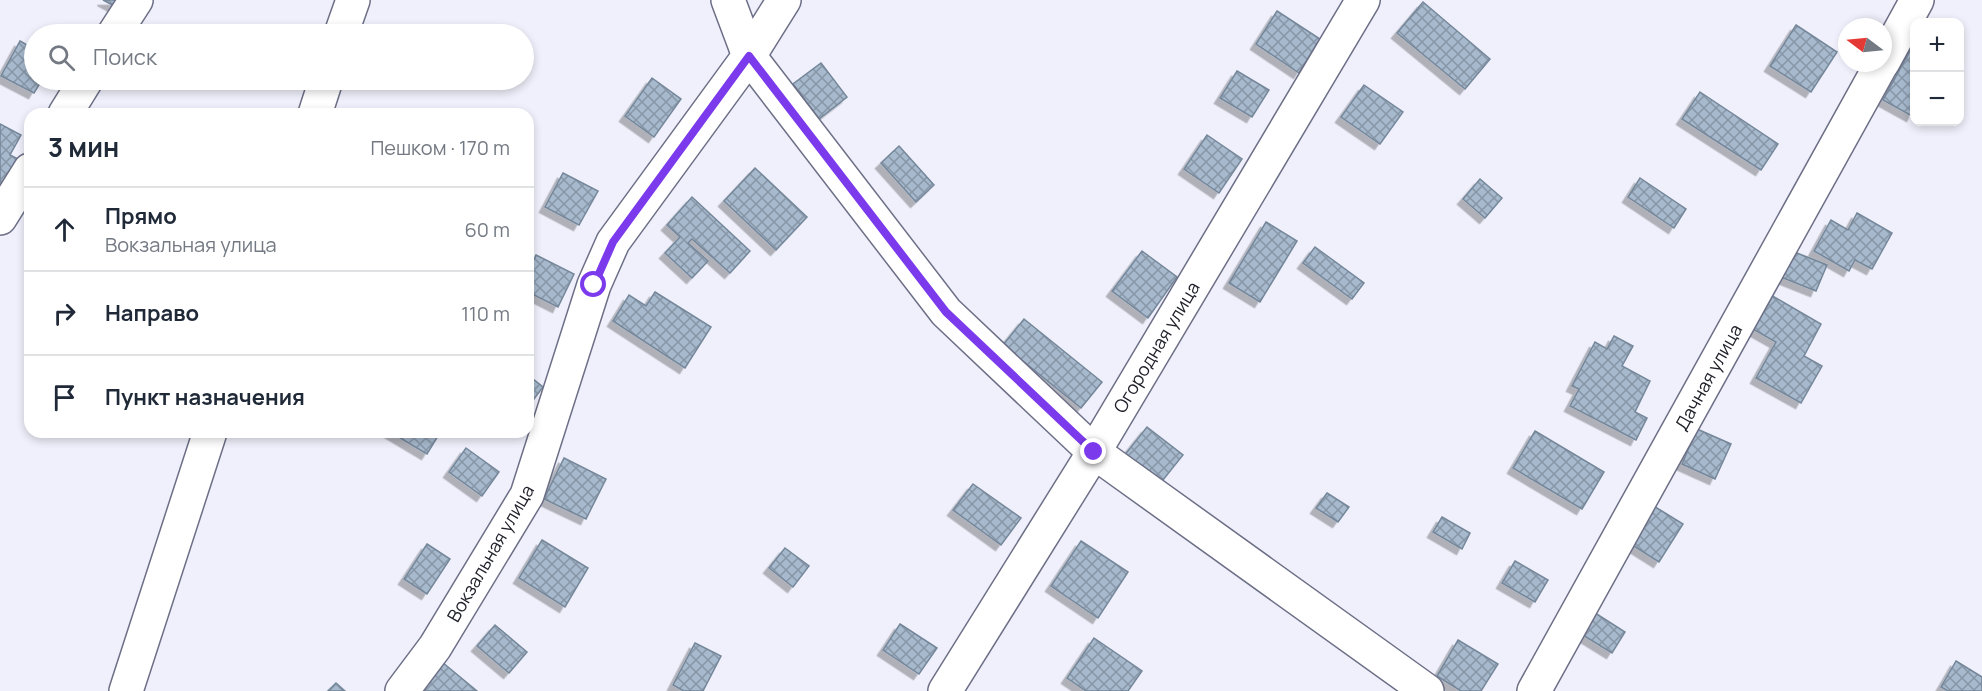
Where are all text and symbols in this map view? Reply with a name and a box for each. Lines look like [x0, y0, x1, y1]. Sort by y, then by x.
north arrow [1838, 18, 1892, 72]
map controls [1910, 18, 1964, 126]
button: + [1910, 18, 1964, 72]
search box [24, 24, 534, 90]
icon: search [45, 41, 78, 74]
text: Поиск [93, 42, 157, 72]
button: − [1910, 72, 1964, 126]
text: 3 мин [48, 129, 119, 165]
text: Пешком · 170 m [370, 134, 510, 161]
text: Прямо [105, 201, 177, 231]
icon: ahead [48, 213, 81, 246]
text: 60 m [464, 216, 510, 243]
text: Вокзальная улица [105, 231, 277, 258]
route start [580, 271, 606, 297]
street label: Огородная улица [1107, 277, 1205, 417]
icon: right [48, 297, 81, 330]
text: Направо [105, 298, 199, 328]
text: 110 m [461, 300, 510, 327]
street label: Дачная улица [1669, 320, 1747, 434]
icon: arrive [48, 381, 81, 414]
text: Пункт назначения [105, 382, 305, 412]
route end [1080, 438, 1106, 464]
street label: Вокзальная улица [441, 480, 539, 626]

